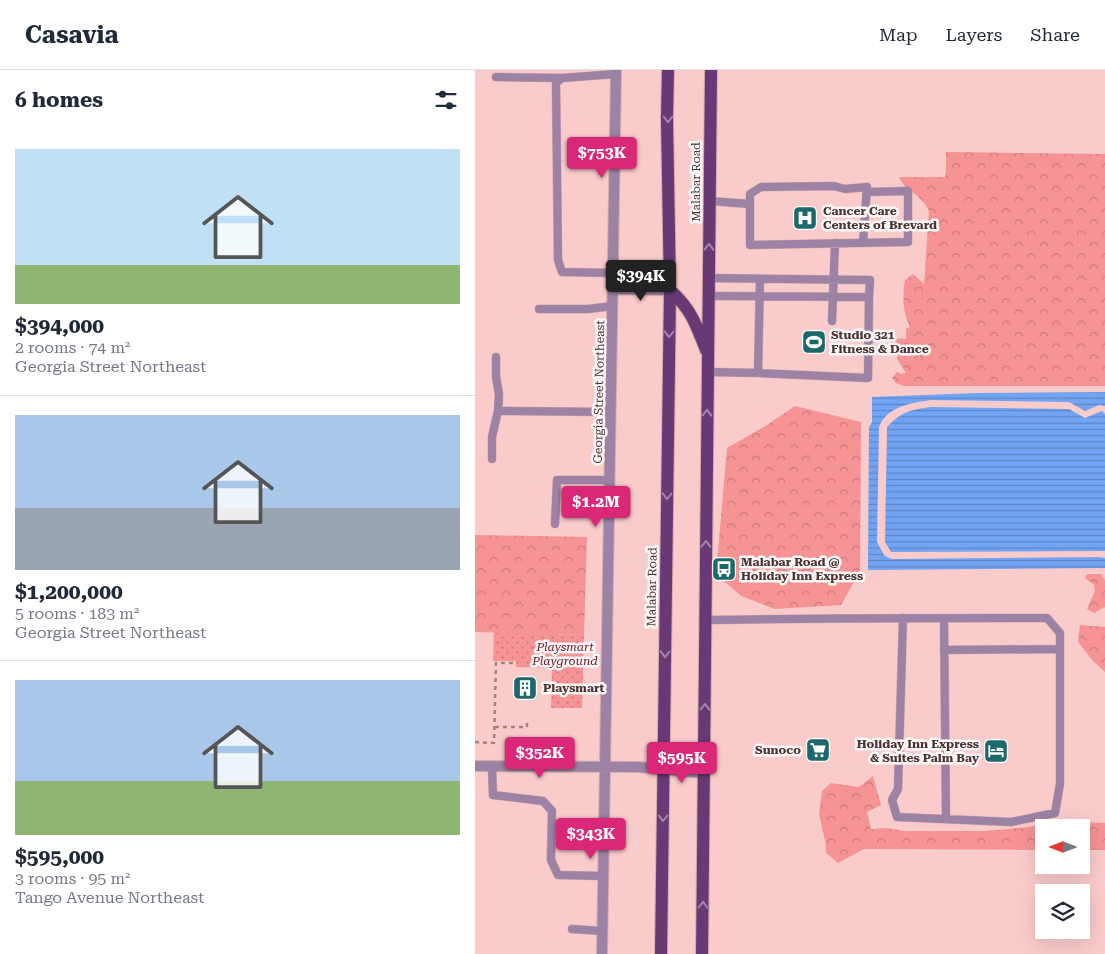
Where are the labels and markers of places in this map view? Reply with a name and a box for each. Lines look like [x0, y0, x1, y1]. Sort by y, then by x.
pin: $753K [567, 136, 637, 179]
place label: Cancer Care Centers of Brevard [823, 204, 937, 232]
hospital icon: Cancer Care Centers of Brevard [792, 205, 818, 231]
pin: $394K [606, 260, 676, 302]
place label: Studio 321 Fitness & Dance [831, 328, 929, 356]
sports icon: Studio 321 Fitness & Dance [801, 329, 827, 355]
pin: $1.2M [561, 486, 631, 528]
place label: Malabar Road @ Holiday Inn Express [741, 555, 863, 583]
bus stop icon: Malabar Road @ Holiday Inn Express [711, 556, 737, 582]
building icon: Playsmart [512, 675, 538, 701]
place label: Playsmart [543, 681, 605, 695]
pin: $352K [505, 736, 575, 779]
supermarket icon: Sunoco [805, 737, 831, 763]
place label: Holiday Inn Express & Suites Palm Bay [857, 737, 980, 765]
hotel icon: Holiday Inn Express & Suites Palm Bay [983, 738, 1009, 764]
pin: $595K [647, 742, 717, 784]
place label: Sunoco [755, 743, 801, 757]
pin: $343K [556, 818, 626, 860]

